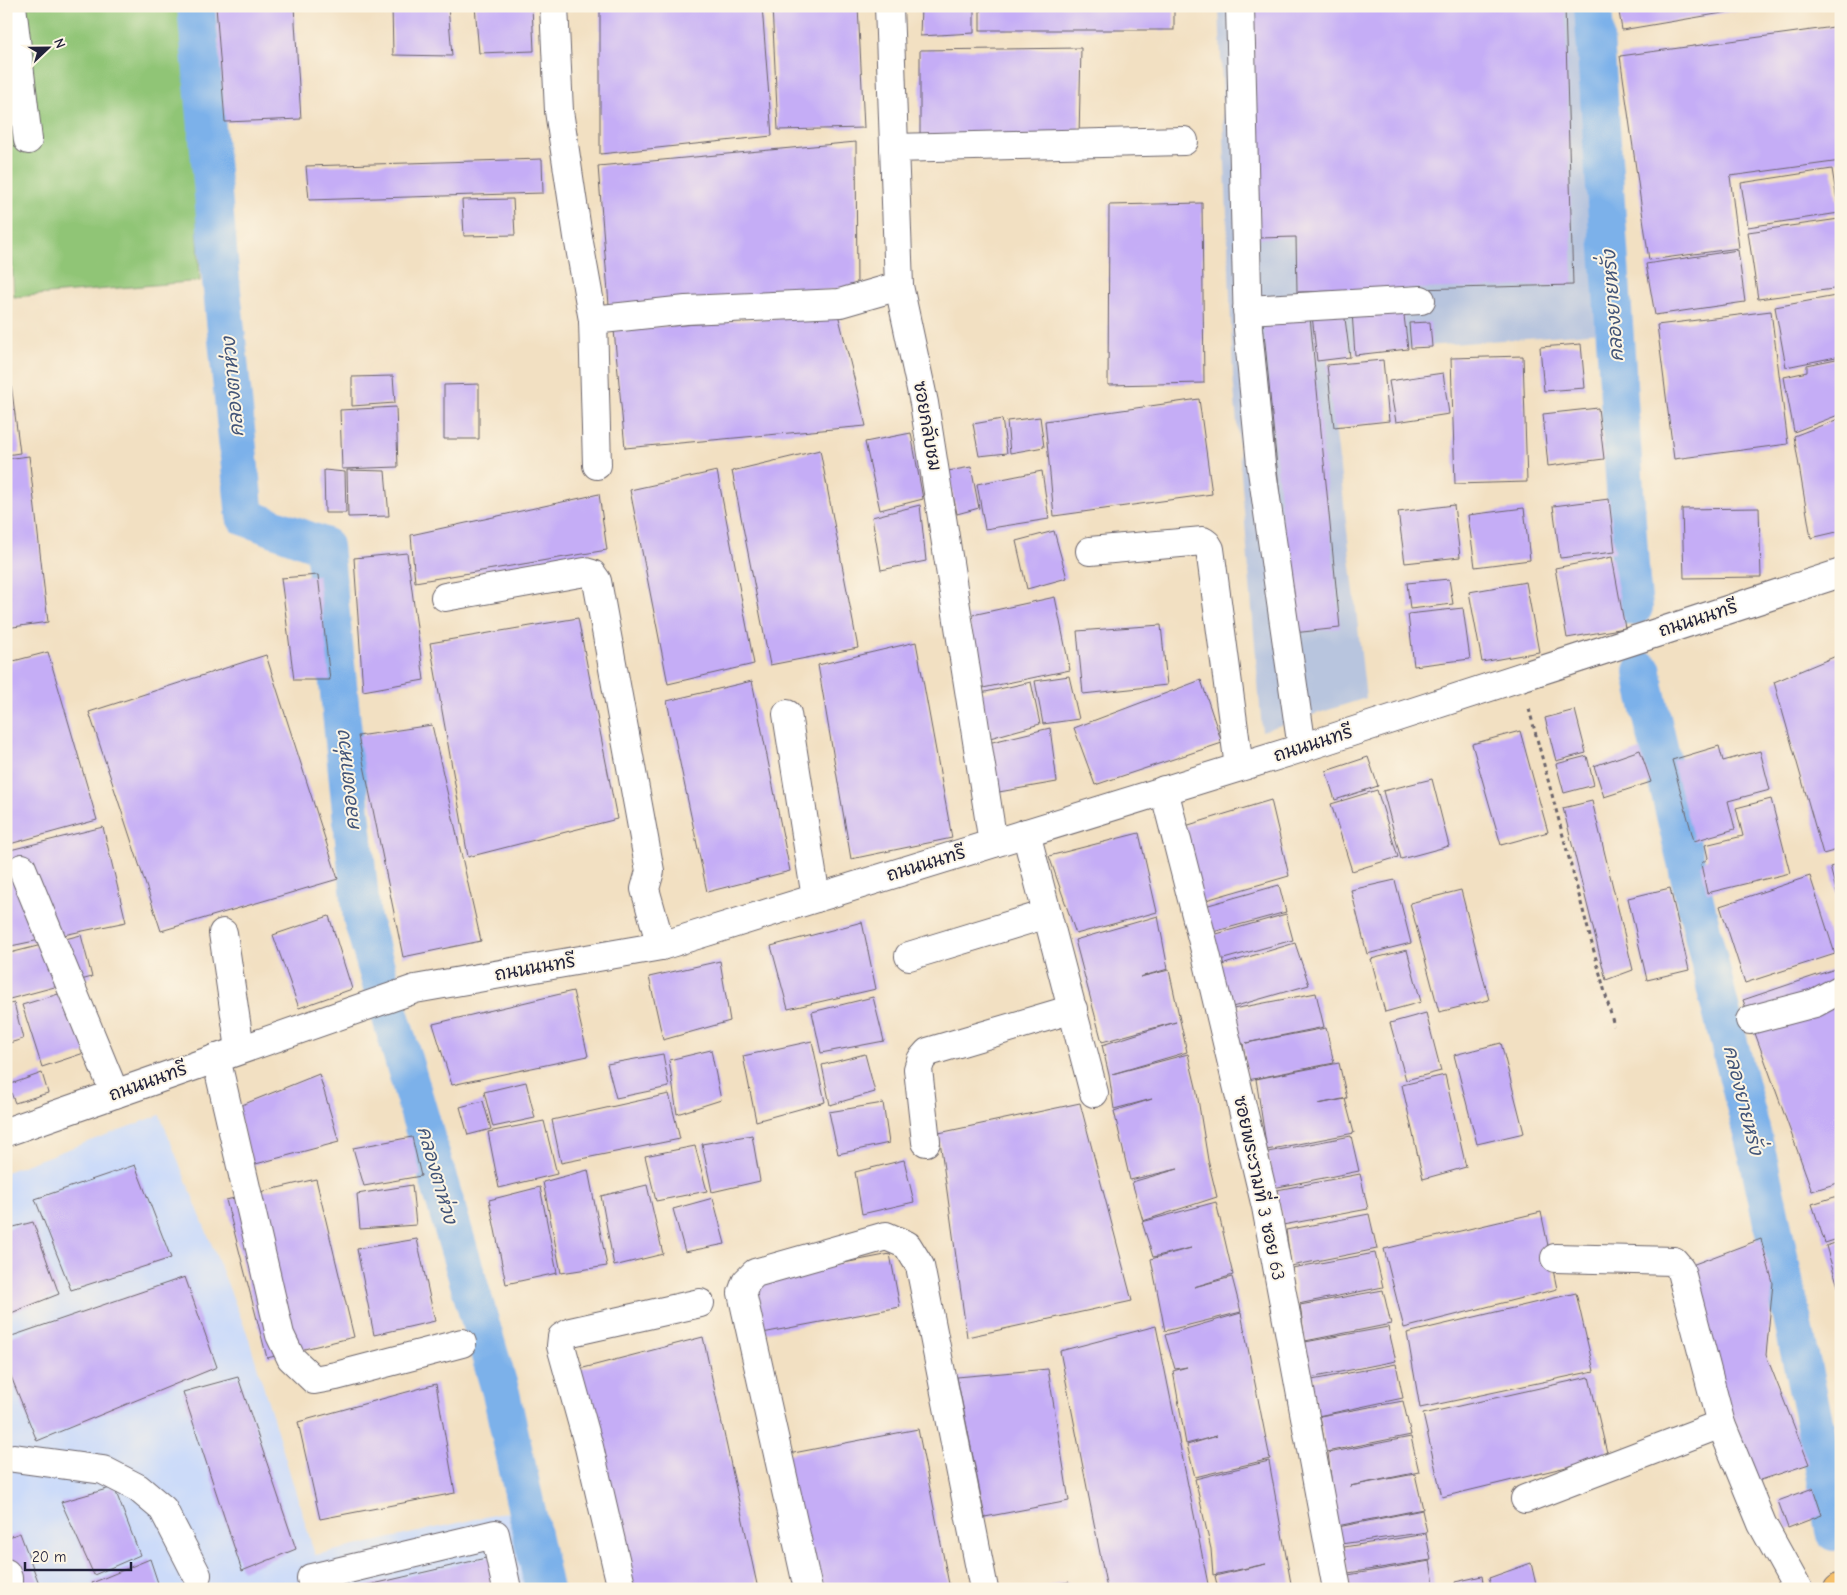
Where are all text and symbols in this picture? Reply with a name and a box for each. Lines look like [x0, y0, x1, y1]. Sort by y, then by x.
north arrow [22, 22, 72, 72]
text: N [50, 36, 69, 51]
water label: คลองยายหรั่ง [1592, 247, 1628, 363]
water label: คลองตาห่วง [217, 334, 248, 438]
street label: ซอยกลับชม [909, 379, 946, 473]
street label: ถนนนนทรี [1655, 595, 1740, 642]
street label: ถนนนนทรี [1270, 720, 1355, 767]
water label: คลองตาห่วง [331, 728, 364, 832]
street label: ถนนนนทรี [883, 840, 968, 886]
street label: ถนนนนทรี [493, 949, 577, 985]
water label: คลองยายหรั่ง [1719, 1042, 1774, 1159]
street label: ถนนนนทรี [105, 1056, 190, 1106]
street label: ซอยพระรามที่ 3 ซอย 63 [1229, 1092, 1297, 1282]
water label: คลองตาห่วง [413, 1124, 463, 1228]
scale bar [25, 1540, 131, 1572]
text: 20 m [32, 1548, 66, 1566]

